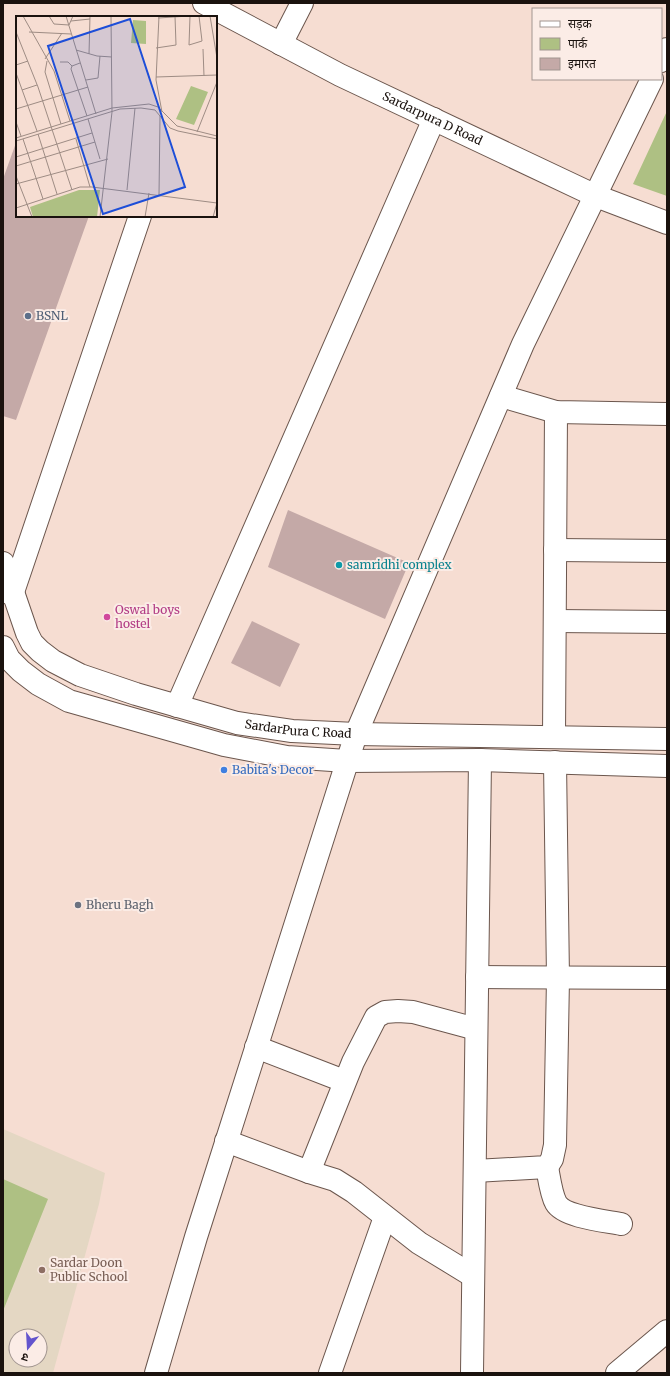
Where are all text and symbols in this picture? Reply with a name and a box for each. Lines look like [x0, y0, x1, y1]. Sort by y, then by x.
legend [532, 8, 662, 80]
inset map [16, 16, 217, 217]
text: सड़क [568, 16, 593, 31]
text: पार्क [568, 36, 588, 51]
text: इमारत [568, 56, 597, 71]
street label: Sardarpura D Road [380, 88, 485, 148]
place label: BSNL [36, 308, 68, 323]
marker: BSNL [23, 311, 33, 321]
place label: samridhi complex [347, 557, 452, 572]
marker: samridhi complex [334, 560, 344, 570]
place label: Oswal boys hostel [115, 602, 180, 631]
marker: Oswal boys hostel [102, 612, 112, 622]
street label: SardarPura C Road [244, 716, 352, 741]
place label: Babita's Decor [232, 762, 314, 777]
marker: Babita's Decor [219, 765, 229, 775]
place label: Bheru Bagh [86, 897, 154, 912]
marker: Bheru Bagh [73, 900, 83, 910]
place label: Sardar Doon Public School [50, 1255, 128, 1284]
marker: Sardar Doon Public School [37, 1265, 47, 1275]
north arrow [8, 1328, 48, 1368]
text: उ [19, 1350, 30, 1365]

